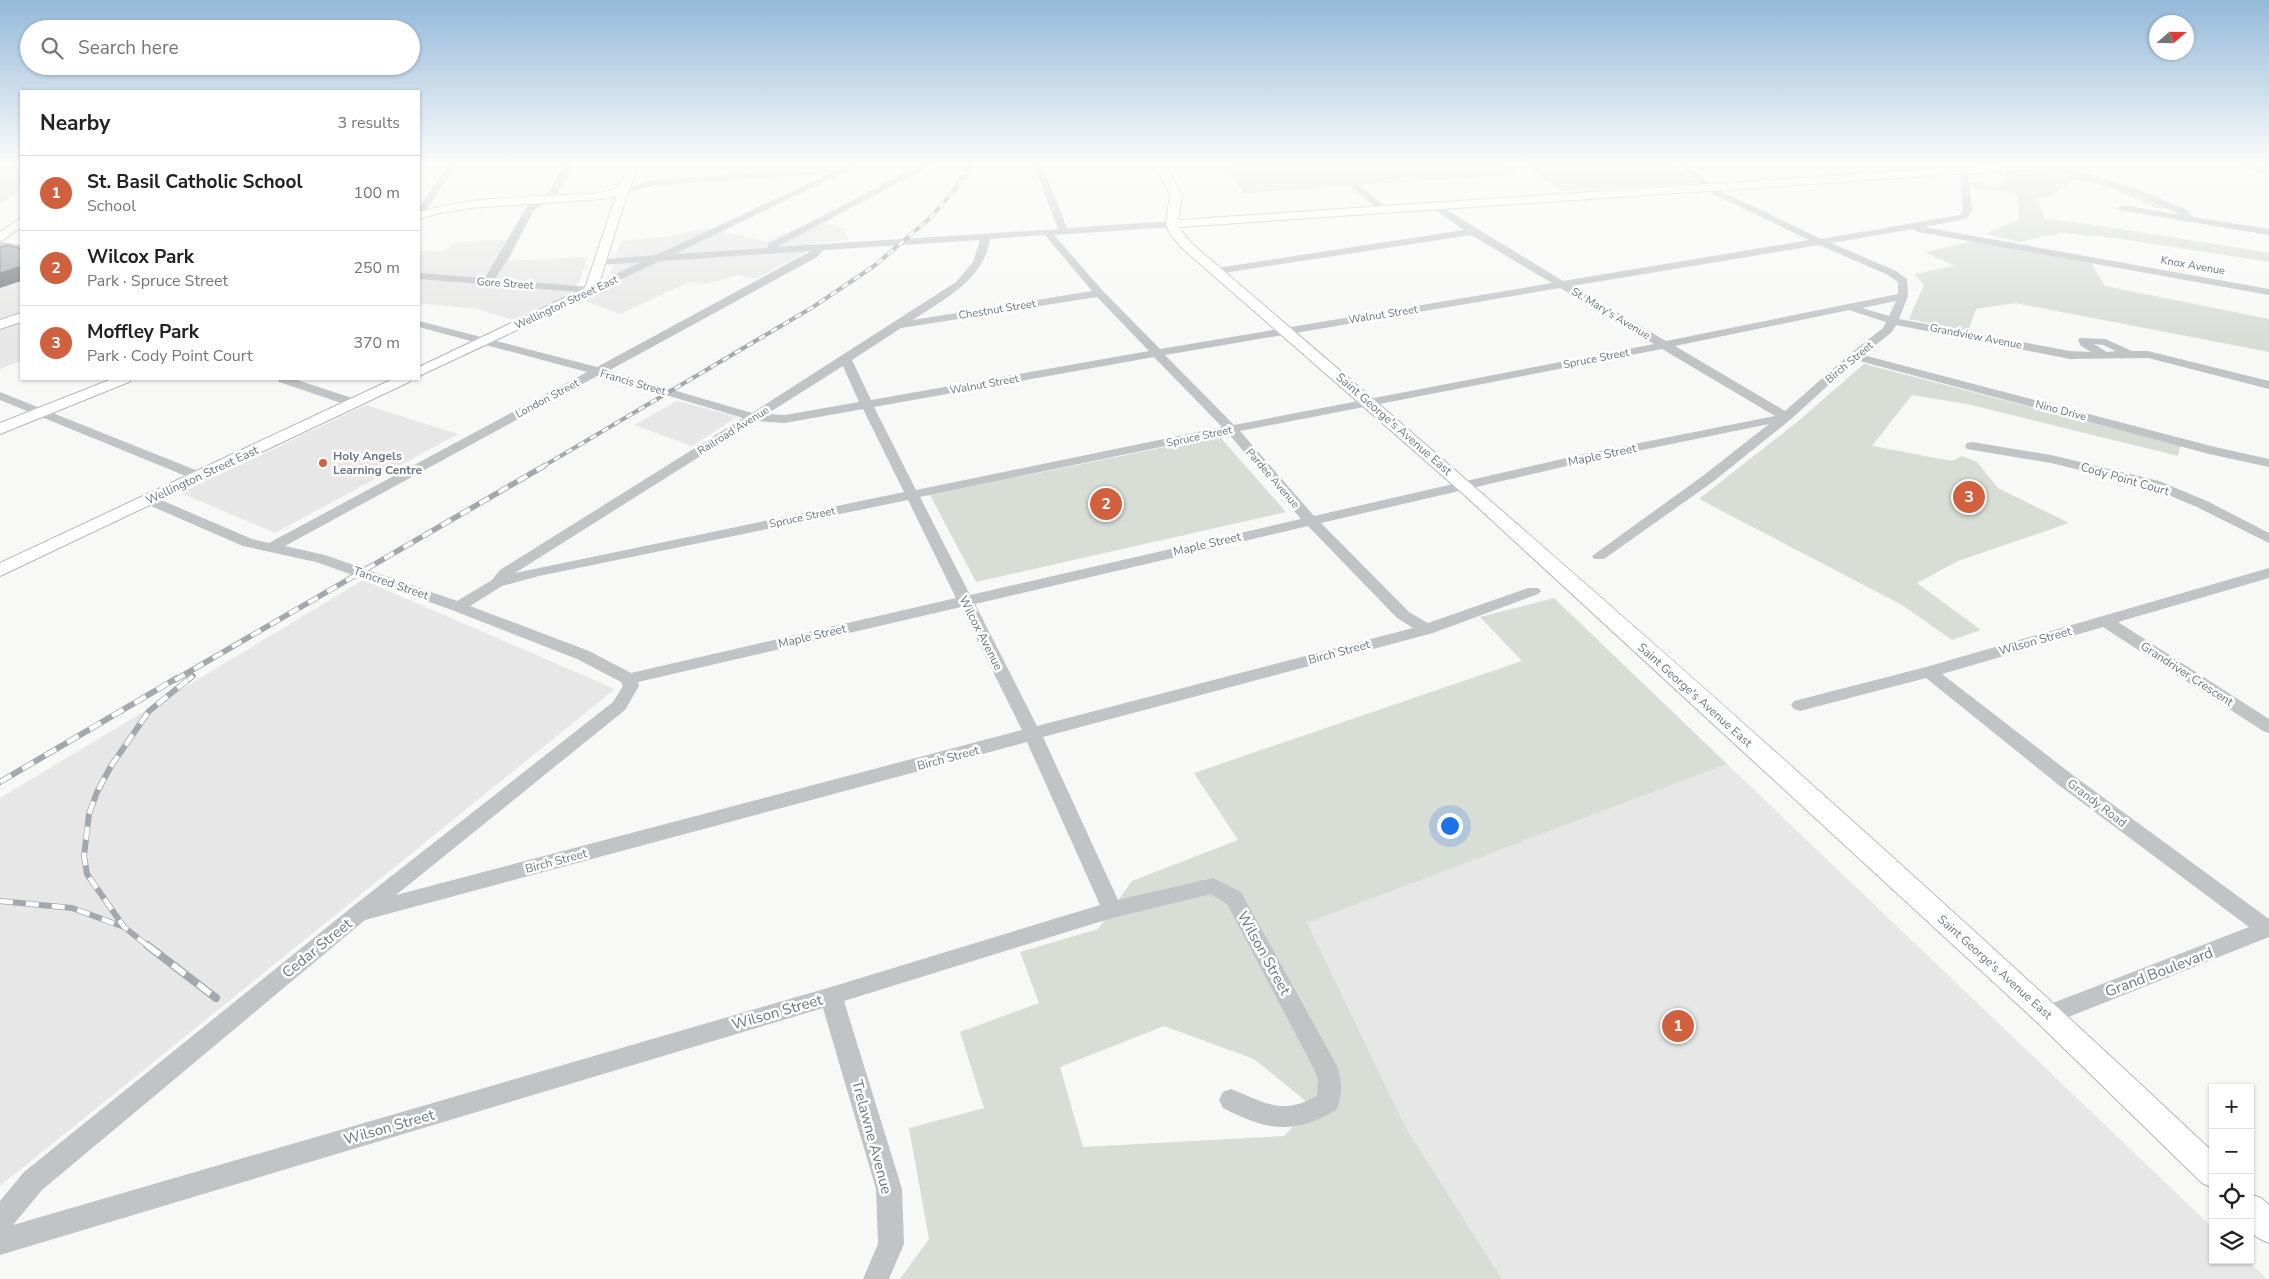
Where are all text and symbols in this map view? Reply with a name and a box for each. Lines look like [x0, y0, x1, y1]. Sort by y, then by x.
north arrow [2149, 15, 2194, 60]
search box [20, 20, 420, 75]
icon: search [38, 34, 66, 62]
text: Search here [78, 35, 179, 61]
text: Nearby [40, 109, 110, 137]
text: 3 results [338, 112, 400, 134]
text: St. Basil Catholic School [87, 169, 302, 195]
text: 1 [51, 182, 61, 204]
text: 100 m [353, 182, 400, 204]
text: School [87, 195, 136, 217]
text: Wilcox Park [87, 244, 194, 270]
street label: Knox Avenue [2160, 252, 2226, 279]
text: 2 [51, 257, 61, 279]
text: 250 m [353, 257, 400, 279]
text: Park · Spruce Street [87, 270, 228, 292]
street label: Wellington Street East [512, 272, 620, 333]
street label: Gore Street [476, 274, 534, 293]
street label: St. Mary's Avenue [1569, 284, 1653, 343]
street label: Chestnut Street [958, 296, 1037, 323]
street label: Walnut Street [1347, 302, 1419, 327]
text: Moffley Park [87, 319, 199, 345]
street label: Grandview Avenue [1928, 320, 2024, 353]
text: 3 [51, 332, 61, 354]
text: 370 m [353, 332, 400, 354]
street label: Birch Street [1822, 338, 1876, 387]
text: Park · Cody Point Court [87, 345, 253, 367]
street label: Spruce Street [1562, 345, 1631, 372]
street label: Francis Street [598, 366, 668, 399]
street label: Saint George's Avenue East [1333, 369, 1456, 479]
street label: Walnut Street [948, 371, 1020, 398]
street label: London Street [513, 375, 582, 421]
street label: Nino Drive [2034, 397, 2088, 424]
street label: Railroad Avenue [695, 402, 772, 458]
street label: Spruce Street [1165, 422, 1234, 451]
street label: Maple Street [1566, 440, 1638, 470]
street label: Wellington Street East [143, 442, 262, 508]
street label: Pardee Avenue [1242, 445, 1303, 512]
place label: Holy Angels Learning Centre [333, 448, 423, 478]
marker: Holy Angels Learning Centre [317, 457, 329, 469]
street label: Cody Point Court [2079, 459, 2172, 499]
pin: 3 [1953, 478, 1985, 516]
pin: 2 [1090, 485, 1122, 523]
street label: Spruce Street [768, 503, 837, 532]
street label: Maple Street [1171, 528, 1243, 560]
street label: Tancred Street [351, 563, 431, 604]
street label: Wilcox Avenue [955, 593, 1007, 673]
street label: Maple Street [776, 620, 848, 652]
street label: Wilson Street [1997, 623, 2074, 659]
street label: Birch Street [1306, 636, 1372, 668]
street label: Grandriver Crescent [2138, 638, 2237, 710]
street label: Saint George's Avenue East [1634, 639, 1756, 751]
street label: Birch Street [915, 742, 981, 774]
street label: Grandy Road [2064, 775, 2130, 831]
your location [1437, 813, 1463, 839]
street label: Birch Street [523, 845, 589, 877]
street label: Wilson Street [1233, 907, 1296, 999]
street label: Saint George's Avenue East [1934, 911, 2056, 1023]
street label: Cedar Street [278, 913, 357, 982]
street label: Grand Boulevard [2102, 942, 2216, 1002]
street label: Wilson Street [729, 989, 825, 1034]
pin: 1 [1662, 1007, 1694, 1045]
street label: Trelawne Avenue [847, 1078, 897, 1196]
map controls [2209, 1084, 2254, 1264]
button: + [2209, 1084, 2254, 1129]
street label: Wilson Street [341, 1104, 437, 1149]
button: − [2209, 1129, 2254, 1174]
button: locate [2209, 1174, 2254, 1219]
button: layers [2209, 1219, 2254, 1264]

